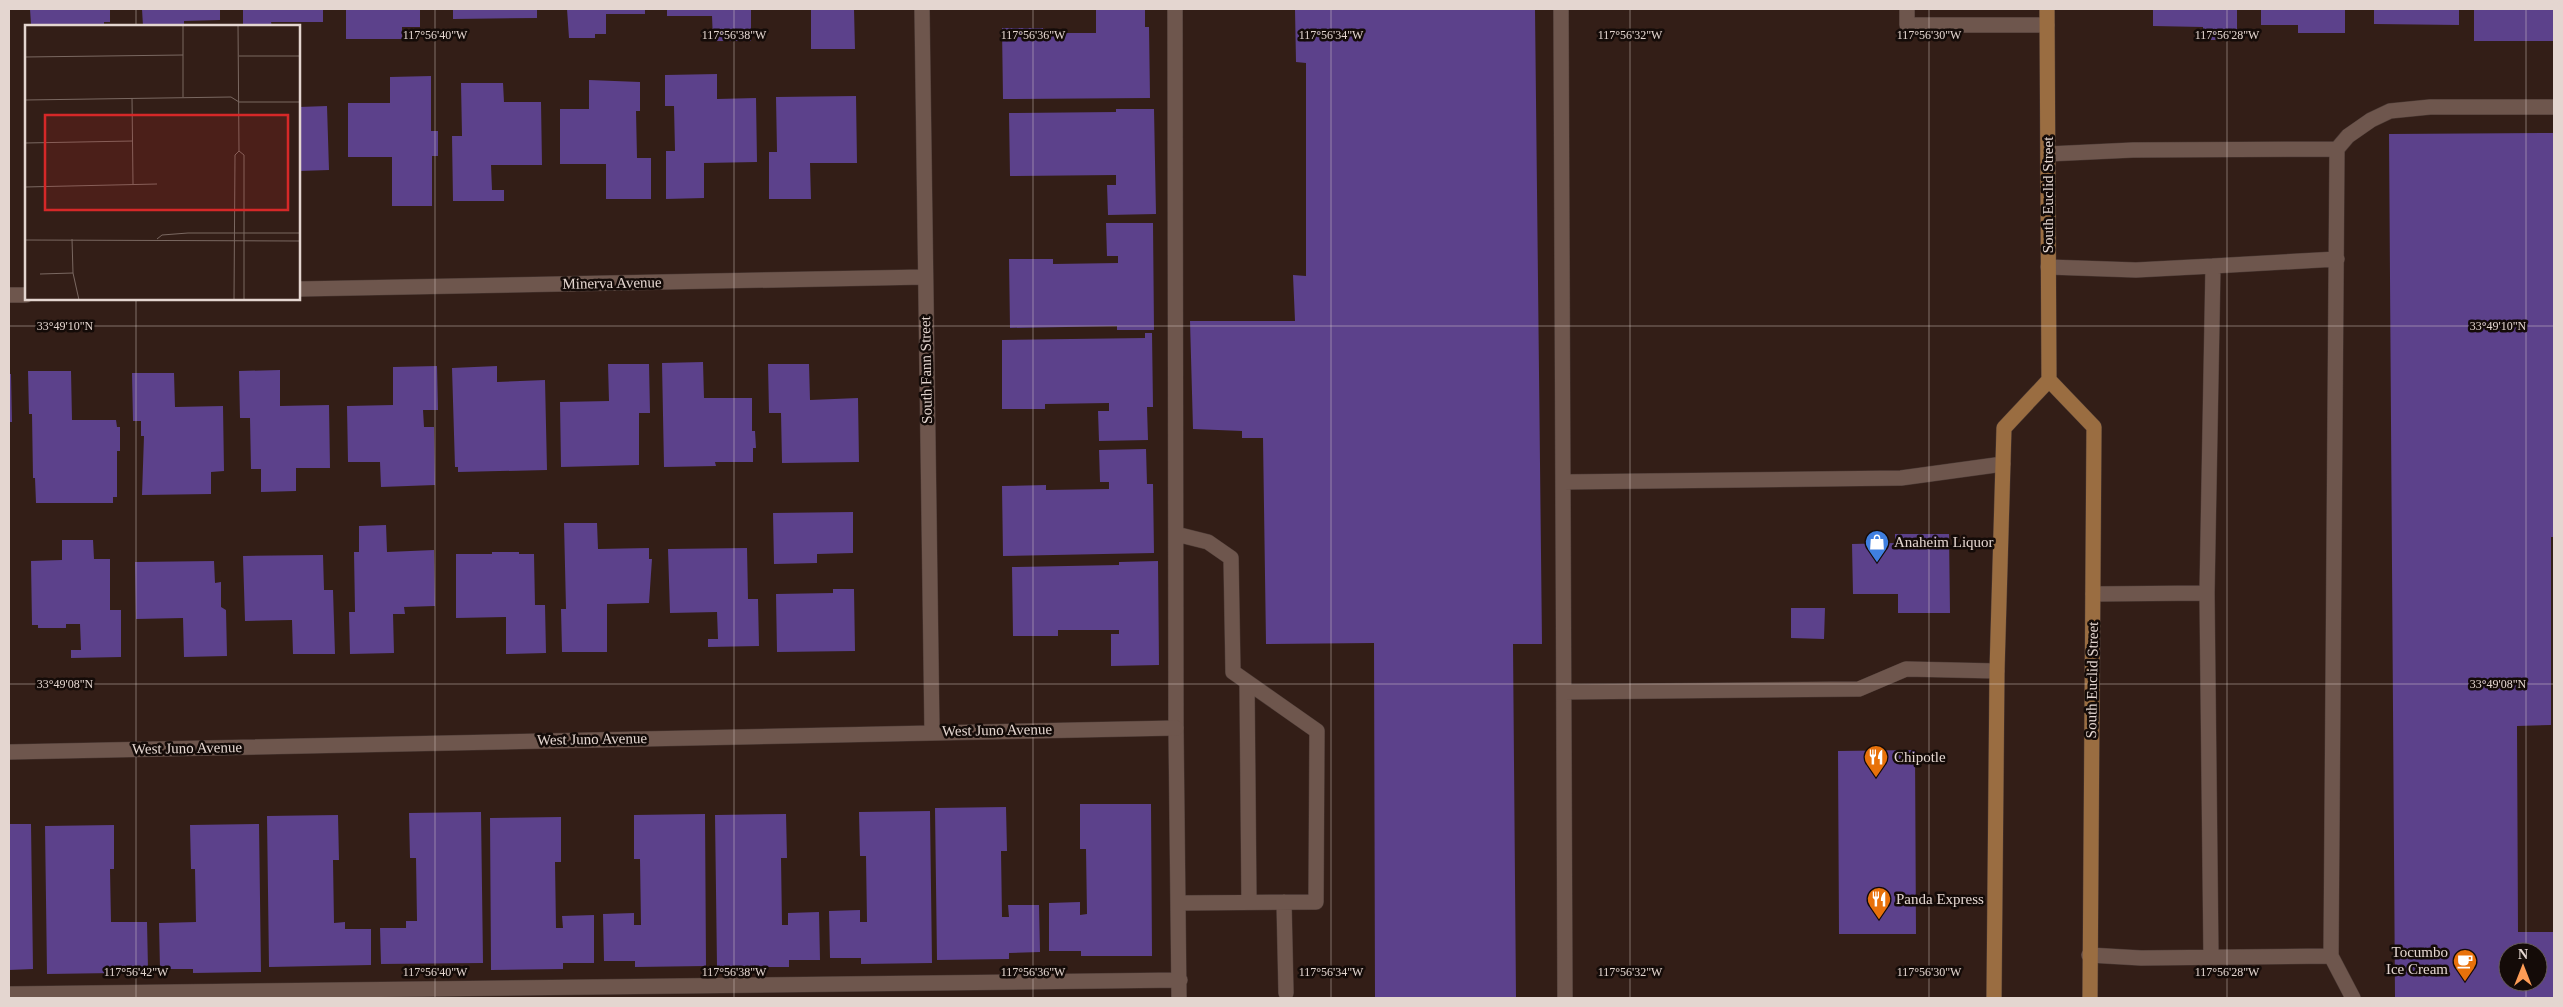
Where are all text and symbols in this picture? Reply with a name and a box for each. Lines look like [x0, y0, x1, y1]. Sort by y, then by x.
inset map [25, 25, 300, 300]
text: 117°56'40"W [403, 28, 468, 42]
text: 117°56'38"W [702, 28, 767, 42]
text: 117°56'36"W [1001, 28, 1066, 42]
text: 117°56'34"W [1299, 28, 1364, 42]
text: 117°56'32"W [1598, 28, 1663, 42]
text: 117°56'30"W [1897, 28, 1962, 42]
text: 117°56'28"W [2195, 28, 2260, 42]
street label: South Euclid Street [2040, 136, 2056, 253]
street label: Minerva Avenue [562, 274, 662, 292]
street label: South Fann Street [917, 315, 935, 424]
text: 33°49'10"N [37, 319, 94, 333]
text: 33°49'10"N [2470, 319, 2527, 333]
shop icon: Anaheim Liquor [1864, 529, 1890, 563]
place label: Anaheim Liquor [1894, 534, 1994, 550]
street label: South Euclid Street [2083, 621, 2101, 738]
text: 33°49'08"N [37, 677, 94, 691]
text: 33°49'08"N [2470, 677, 2527, 691]
street label: West Juno Avenue [942, 721, 1053, 739]
street label: West Juno Avenue [537, 730, 648, 748]
street label: West Juno Avenue [132, 739, 243, 757]
restaurant icon: Chipotle [1863, 744, 1889, 778]
place label: Chipotle [1894, 749, 1946, 765]
restaurant icon: Panda Express [1866, 886, 1892, 920]
place label: Panda Express [1896, 891, 1984, 907]
north arrow [2498, 942, 2548, 992]
place label: Tocumbo Ice Cream [2386, 944, 2448, 977]
text: N [2518, 947, 2528, 962]
cafe icon: Tocumbo Ice Cream [2452, 948, 2478, 982]
text: 117°56'42"W [104, 965, 169, 979]
text: 117°56'40"W [403, 965, 468, 979]
text: 117°56'38"W [702, 965, 767, 979]
text: 117°56'36"W [1001, 965, 1066, 979]
text: 117°56'34"W [1299, 965, 1364, 979]
text: 117°56'32"W [1598, 965, 1663, 979]
text: 117°56'30"W [1897, 965, 1962, 979]
text: 117°56'28"W [2195, 965, 2260, 979]

